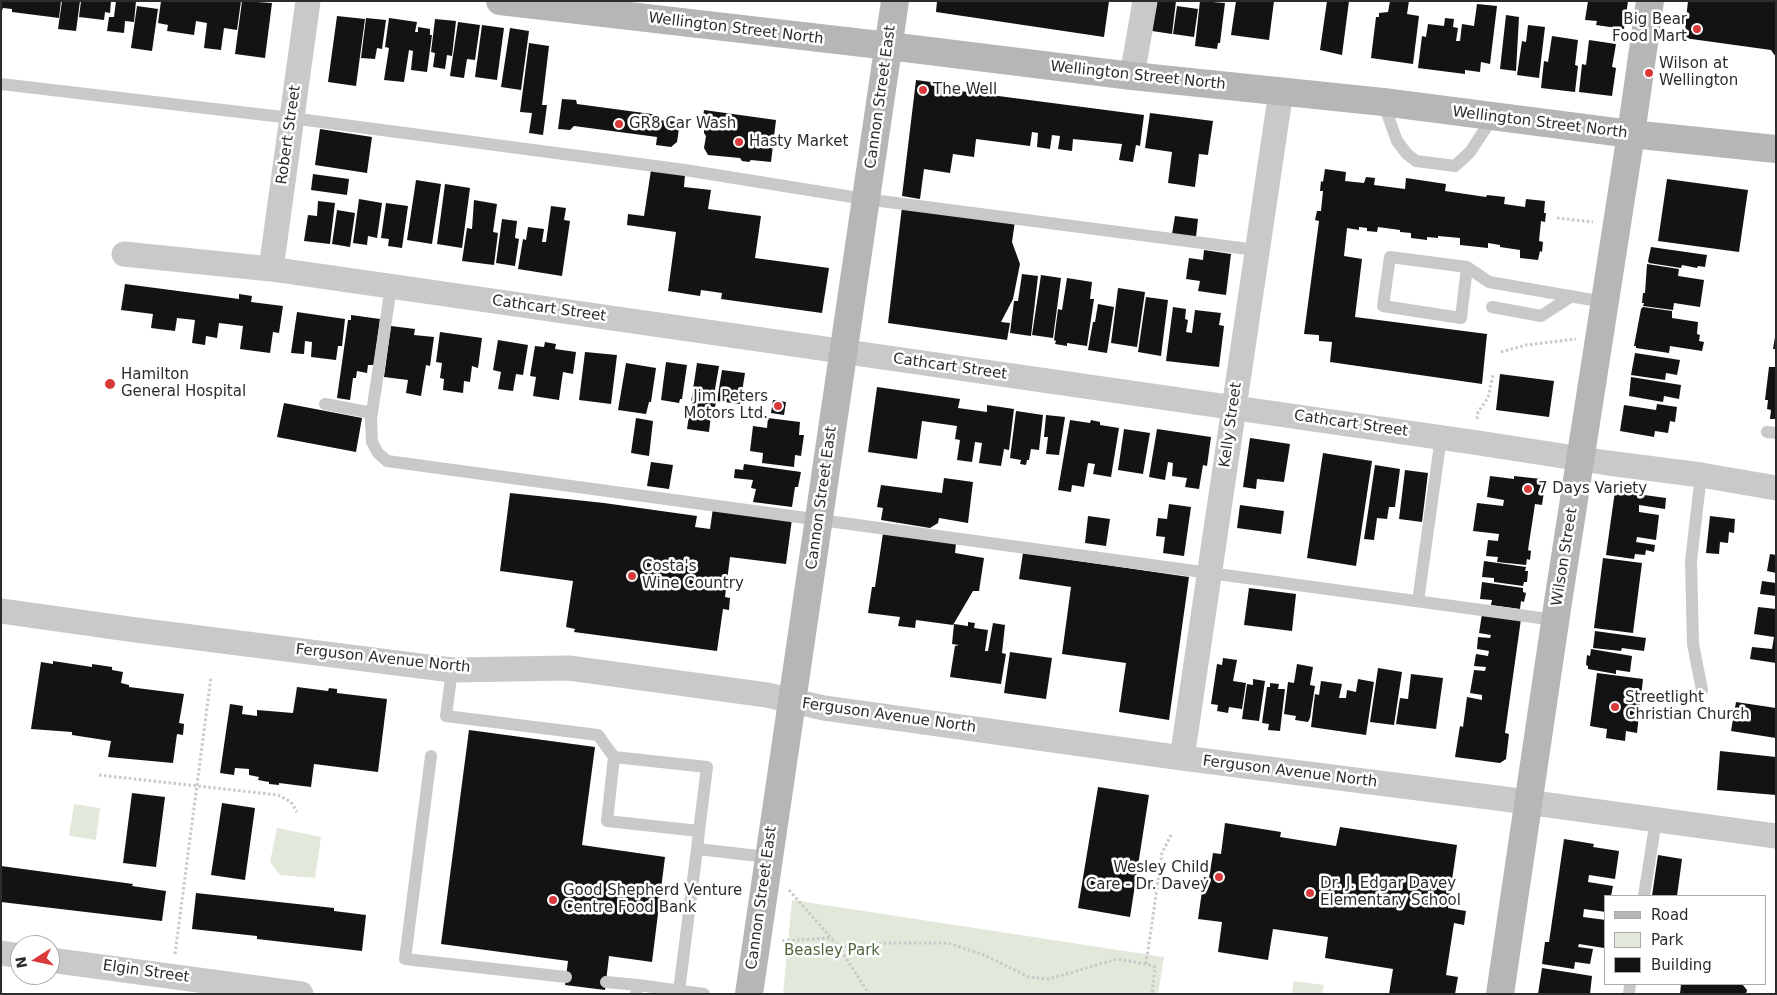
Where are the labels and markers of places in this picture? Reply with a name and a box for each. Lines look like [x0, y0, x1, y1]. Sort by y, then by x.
place label: Big Bear Food Mart [1612, 11, 1687, 46]
marker: Big Bear Food Mart [1691, 23, 1703, 35]
place label: Wilson at Wellington [1659, 55, 1738, 90]
marker: Wilson at Wellington [1643, 67, 1655, 79]
place label: The Well [933, 81, 997, 99]
marker: The Well [917, 84, 929, 96]
place label: GR8 Car Wash [629, 115, 736, 133]
marker: GR8 Car Wash [613, 118, 625, 130]
place label: Hasty Market [749, 133, 848, 151]
marker: Hasty Market [733, 136, 745, 148]
place label: Hamilton General Hospital [121, 366, 246, 401]
marker: Hamilton General Hospital [103, 377, 117, 391]
place label: Jim Peters Motors Ltd. [684, 388, 768, 423]
marker: Jim Peters Motors Ltd. [772, 400, 784, 412]
place label: 7 Days Variety [1538, 480, 1647, 498]
marker: 7 Days Variety [1522, 483, 1534, 495]
place label: Costa's Wine Country [642, 558, 744, 593]
marker: Costa's Wine Country [626, 570, 638, 582]
place label: Streetlight Christian Church [1625, 689, 1750, 724]
marker: Streetlight Christian Church [1609, 701, 1621, 713]
place label: Wesley Child Care - Dr. Davey [1086, 859, 1209, 894]
marker: Wesley Child Care - Dr. Davey [1213, 871, 1225, 883]
place label: Dr. J. Edgar Davey Elementary School [1320, 875, 1461, 910]
place label: Good Shepherd Venture Centre Food Bank [563, 882, 742, 917]
marker: Dr. J. Edgar Davey Elementary School [1304, 887, 1316, 899]
marker: Good Shepherd Venture Centre Food Bank [547, 894, 559, 906]

